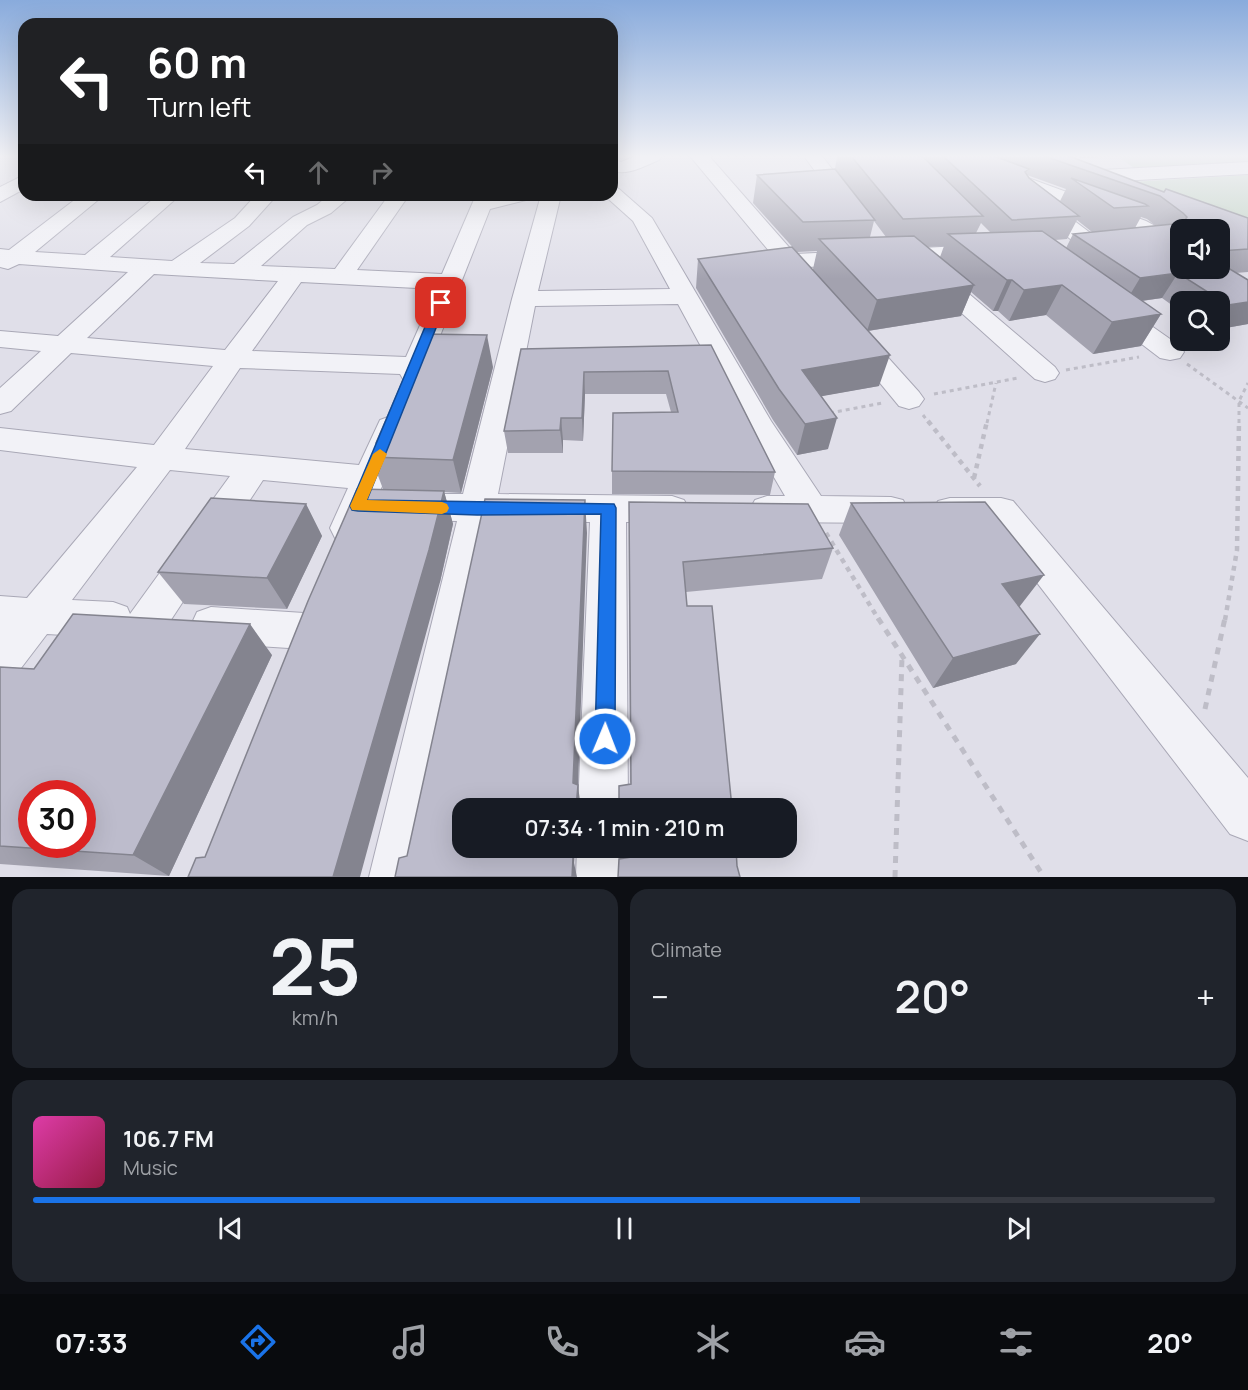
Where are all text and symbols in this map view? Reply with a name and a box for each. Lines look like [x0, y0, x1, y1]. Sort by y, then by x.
text: 60 m [147, 33, 247, 91]
icon: left [48, 42, 126, 120]
text: Turn left [147, 88, 251, 125]
icon: left [239, 156, 272, 189]
icon: ahead [302, 156, 335, 189]
icon: right [365, 156, 398, 189]
map controls [1170, 219, 1230, 351]
button: sound [1170, 219, 1230, 279]
pin [415, 277, 466, 328]
icon: arrive [424, 286, 457, 319]
button: search [1170, 291, 1230, 351]
position arrow [573, 707, 637, 771]
speed limit sign: 30 [18, 780, 96, 858]
text: 07:34 · 1 min · 210 m [524, 813, 725, 843]
text: 25 [269, 912, 361, 1018]
text: Climate [651, 936, 722, 963]
text: 20° [895, 965, 970, 1027]
text: − [651, 974, 669, 1019]
text: + [1196, 974, 1215, 1019]
text: km/h [292, 1004, 338, 1031]
text: 106.7 FM [123, 1124, 214, 1154]
text: Music [123, 1154, 178, 1181]
icon: previous [214, 1212, 247, 1245]
icon: pause [608, 1212, 641, 1245]
icon: next [1002, 1212, 1035, 1245]
icon: directions [237, 1321, 279, 1363]
icon: music [389, 1321, 431, 1363]
icon: phone [541, 1321, 583, 1363]
icon: climate [692, 1321, 734, 1363]
icon: car [844, 1321, 886, 1363]
icon: filters [995, 1321, 1037, 1363]
text: 07:33 [55, 1324, 128, 1361]
text: 20° [1147, 1324, 1193, 1361]

